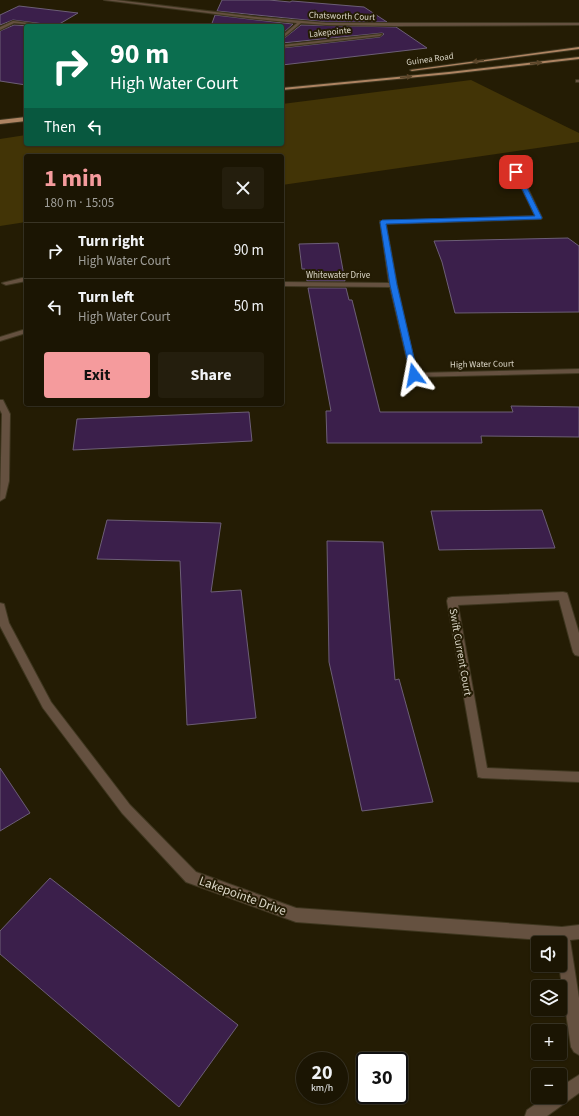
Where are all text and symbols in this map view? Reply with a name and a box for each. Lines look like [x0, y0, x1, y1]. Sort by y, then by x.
street label: Chatsworth Court [309, 9, 375, 24]
street label: Lakepointe [308, 24, 352, 41]
text: 90 m [110, 34, 169, 74]
icon: right [44, 40, 96, 92]
street label: Guinea Road [406, 50, 455, 69]
one-way arrow [471, 58, 484, 64]
one-way arrow [530, 59, 542, 66]
text: High Water Court [110, 71, 238, 96]
one-way arrow [400, 73, 412, 80]
icon: left [84, 116, 106, 138]
text: Then [44, 117, 76, 138]
pin [499, 155, 533, 189]
text: 1 min [44, 161, 102, 196]
icon: arrive [505, 161, 527, 183]
button: close [222, 167, 264, 209]
text: 180 m · 15:05 [44, 194, 114, 212]
text: Turn right [78, 231, 144, 252]
icon: right [44, 240, 66, 262]
text: 90 m [234, 240, 264, 261]
text: High Water Court [78, 252, 171, 270]
street label: Whitewater Drive [306, 269, 371, 282]
text: Turn left [78, 287, 134, 308]
icon: left [44, 296, 66, 318]
text: 50 m [234, 296, 264, 317]
text: High Water Court [78, 308, 171, 326]
button: Exit [44, 352, 150, 398]
button: Share [158, 352, 264, 398]
position arrow [393, 354, 435, 396]
street label: High Water Court [450, 357, 514, 372]
street label: Swift Current Court [445, 607, 476, 697]
street label: Lakepointe Drive [197, 872, 289, 920]
map controls [531, 936, 567, 1104]
button: sound [531, 936, 567, 972]
button: layers [531, 980, 567, 1016]
button: + [531, 1024, 567, 1060]
speed limit sign: 30 [356, 1052, 408, 1104]
text: 20 [311, 1059, 333, 1087]
button: − [531, 1068, 567, 1104]
text: km/h [311, 1081, 333, 1095]

